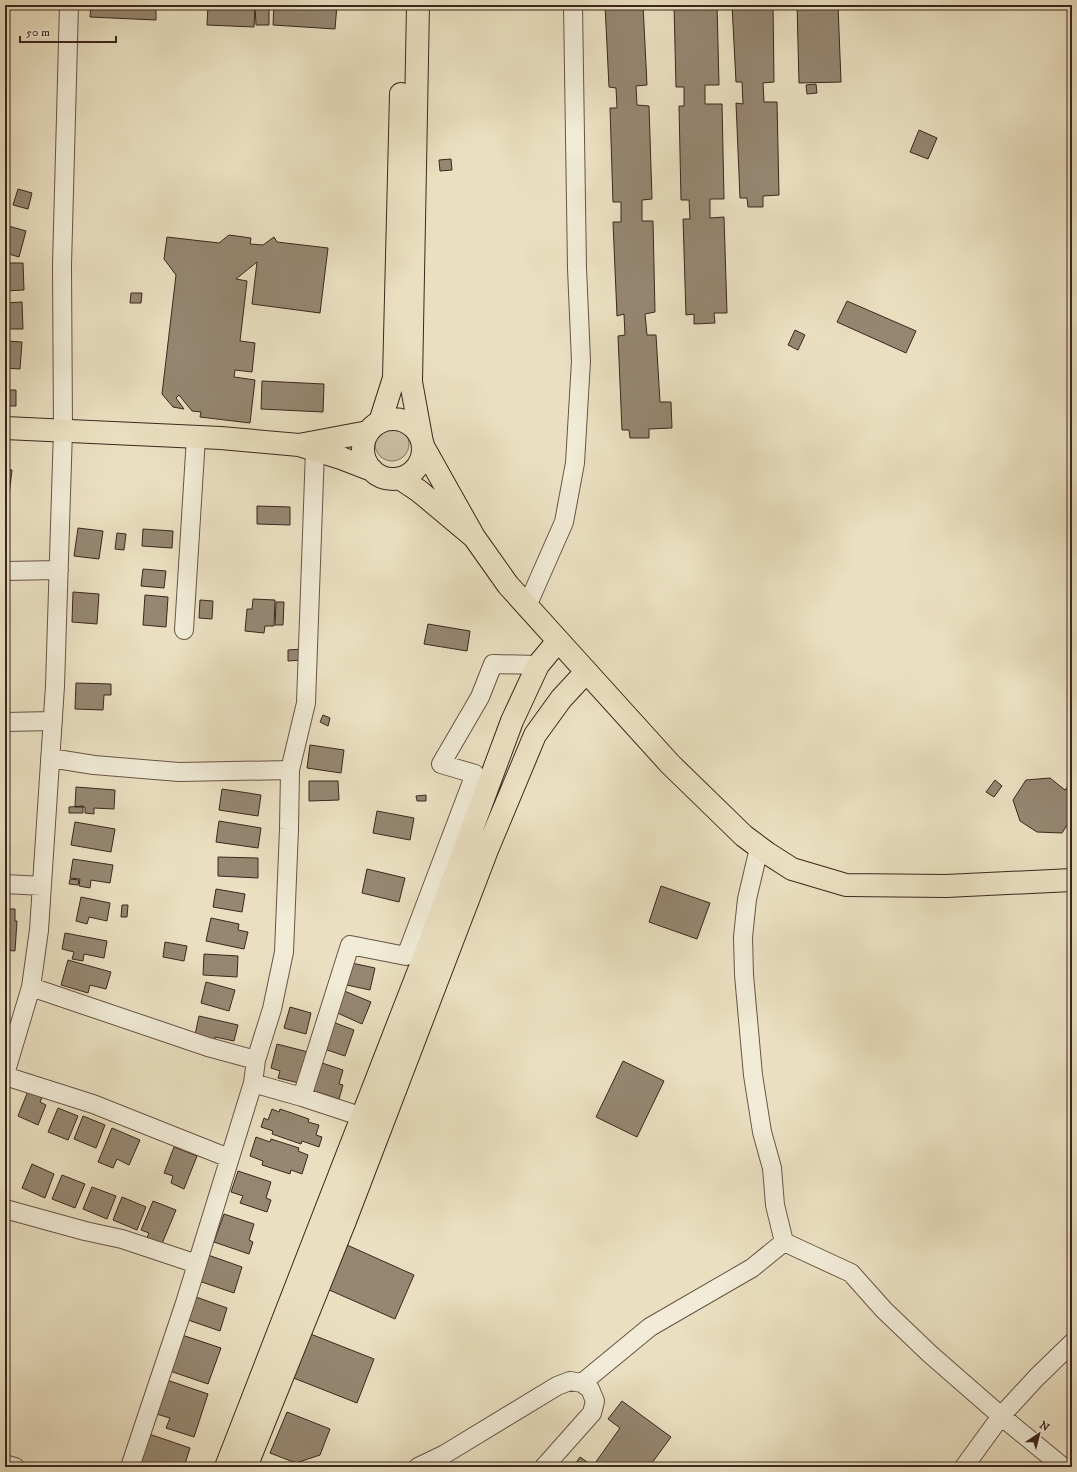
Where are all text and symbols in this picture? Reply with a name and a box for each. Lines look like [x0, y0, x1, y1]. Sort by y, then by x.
scale bar [20, 18, 116, 44]
text: 50 m [26, 25, 50, 40]
north arrow [1019, 1414, 1059, 1454]
text: N [1036, 1418, 1052, 1435]

